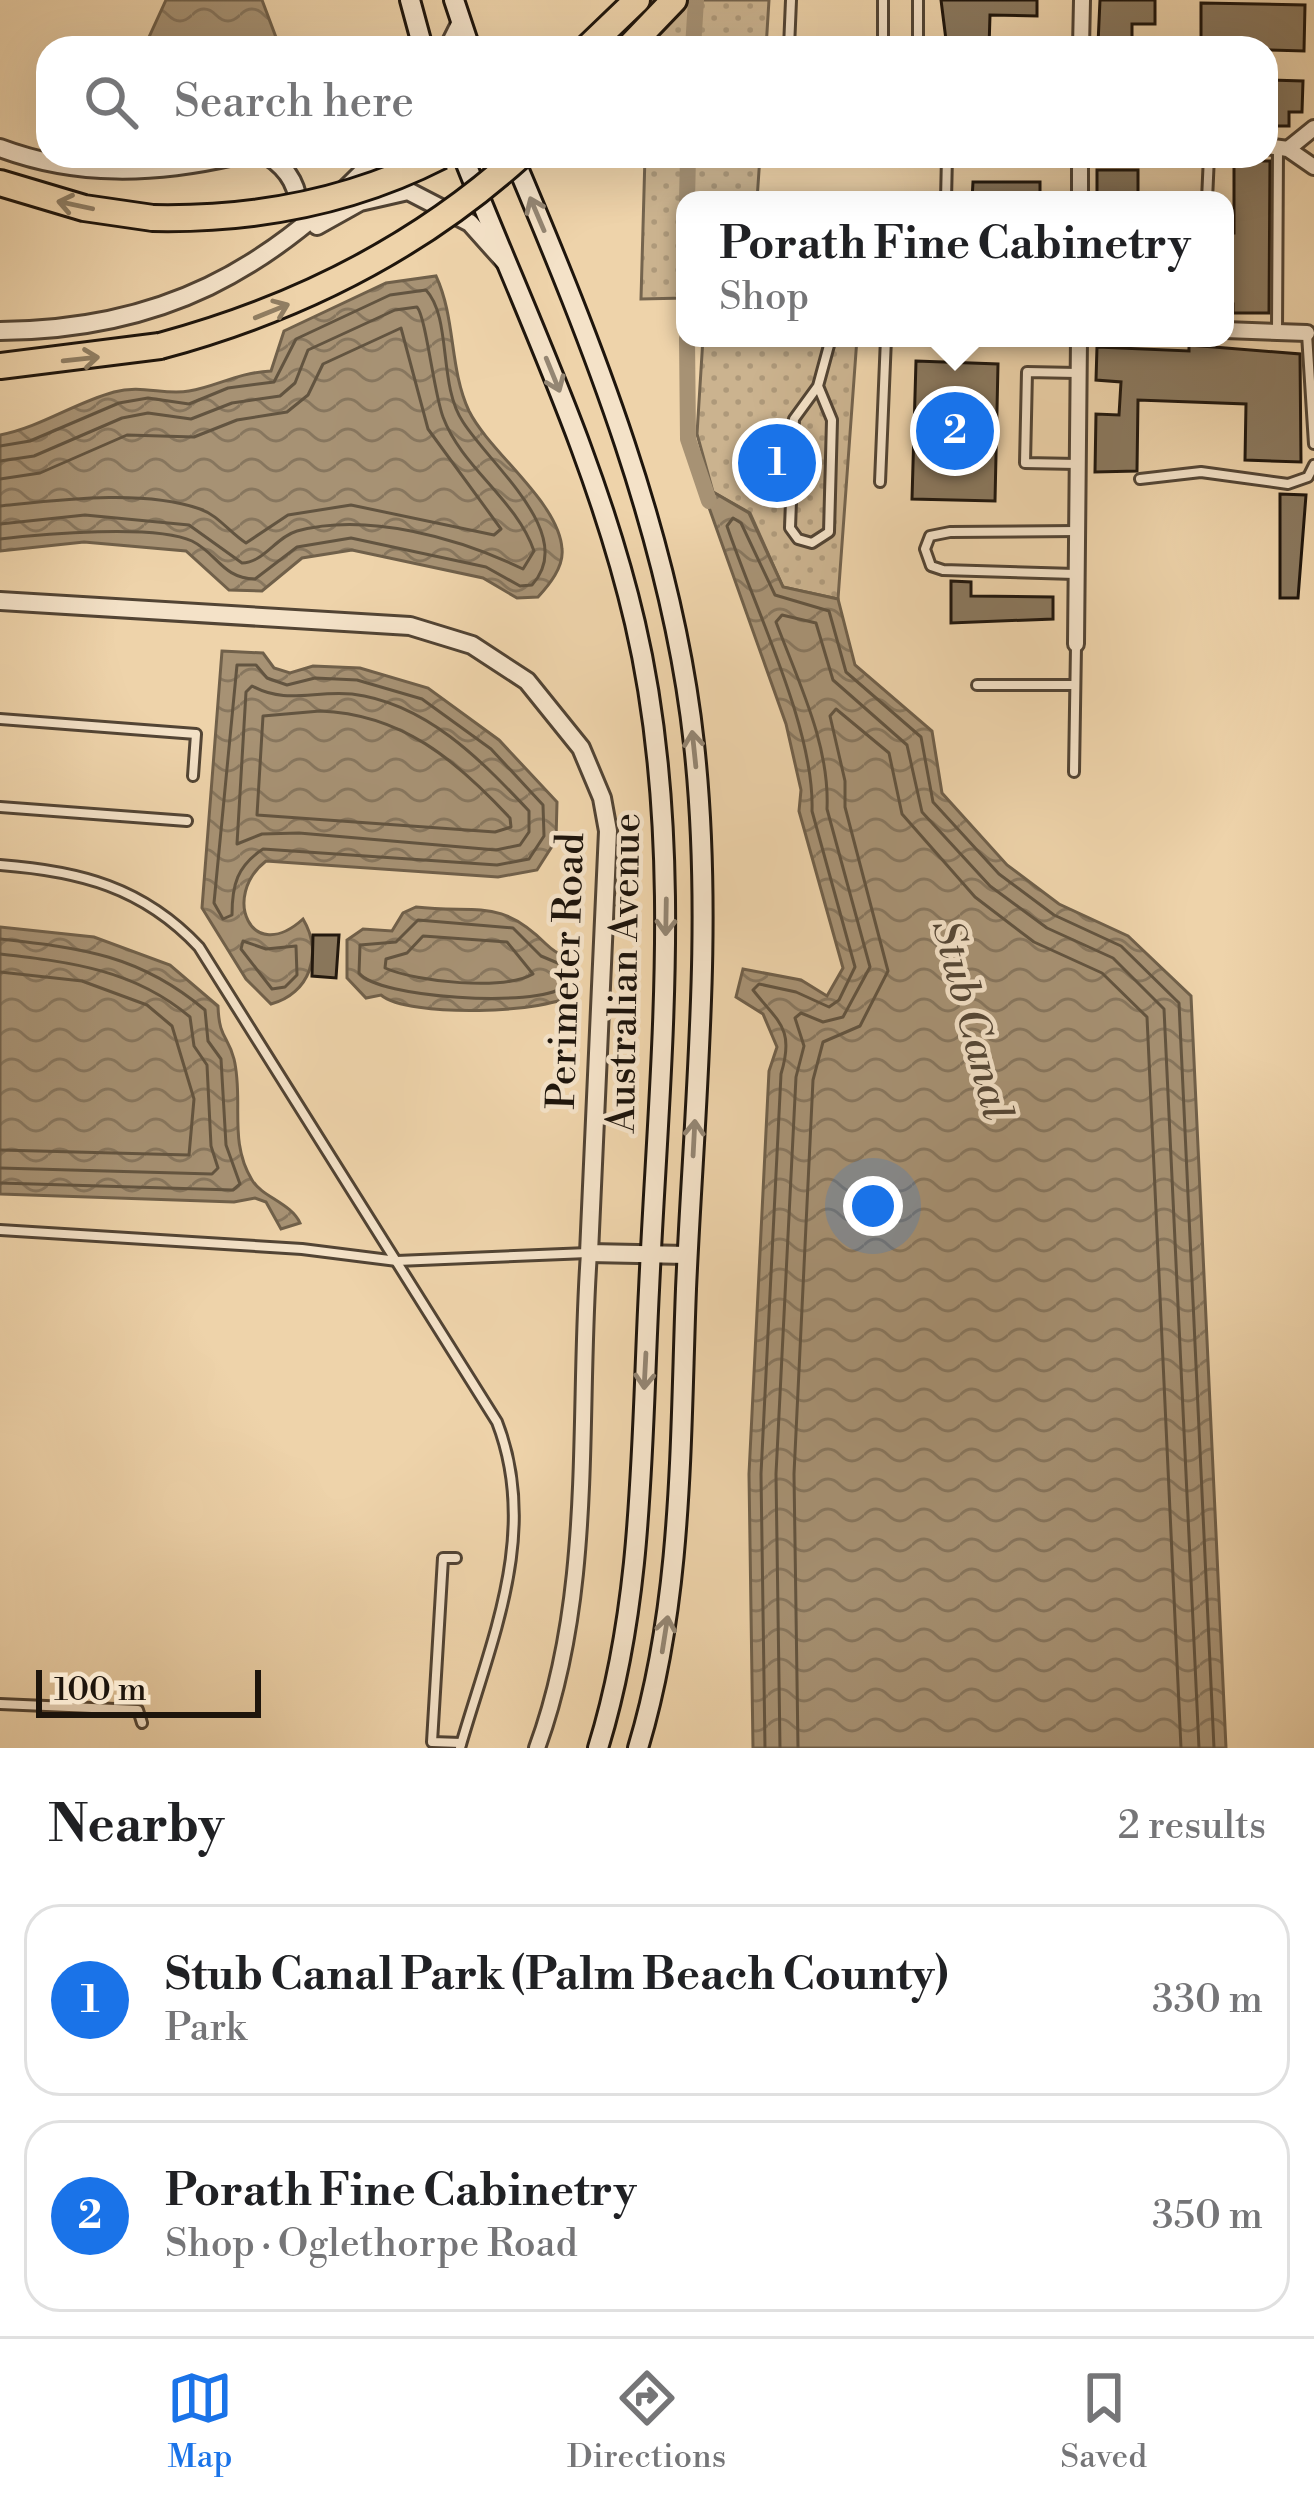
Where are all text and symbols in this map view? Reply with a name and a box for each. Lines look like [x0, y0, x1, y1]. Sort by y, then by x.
search box [36, 36, 1278, 168]
icon: search [78, 69, 144, 135]
text: Search here [174, 74, 414, 131]
popup [676, 191, 1234, 347]
one-way arrow [57, 193, 95, 216]
one-way arrow [525, 196, 547, 232]
text: Porath Fine Cabinetry [719, 216, 1191, 273]
text: Shop [719, 273, 809, 322]
one-way arrow [252, 298, 289, 320]
one-way arrow [61, 348, 100, 370]
one-way arrow [544, 356, 565, 393]
pin: 2 [916, 386, 994, 476]
pin: 1 [738, 418, 816, 508]
one-way arrow [683, 730, 705, 769]
street label: Australian Avenue [598, 812, 652, 1135]
street label: Perimeter Road [538, 832, 596, 1110]
one-way arrow [654, 897, 677, 936]
water label: Stub Canal [919, 914, 1023, 1126]
one-way arrow [682, 1119, 705, 1158]
your location [843, 1176, 903, 1236]
one-way arrow [633, 1351, 656, 1390]
one-way arrow [654, 1615, 677, 1654]
scale bar [36, 1664, 261, 1717]
text: 100 m [54, 1670, 147, 1711]
text: Nearby [48, 1794, 224, 1858]
text: 2 results [1118, 1802, 1266, 1851]
text: Stub Canal Park (Palm Beach County) [165, 1947, 949, 2004]
text: 1 [81, 1976, 99, 2025]
text: 330 m [1152, 1976, 1263, 2025]
text: Park [165, 2004, 246, 2053]
text: Porath Fine Cabinetry [165, 2163, 637, 2220]
text: 2 [78, 2192, 102, 2241]
text: 350 m [1152, 2192, 1263, 2241]
text: Shop · Oglethorpe Road [165, 2220, 578, 2269]
tab: Map [167, 2365, 233, 2478]
tab: Directions [567, 2365, 726, 2478]
tab: Saved [1060, 2365, 1147, 2478]

